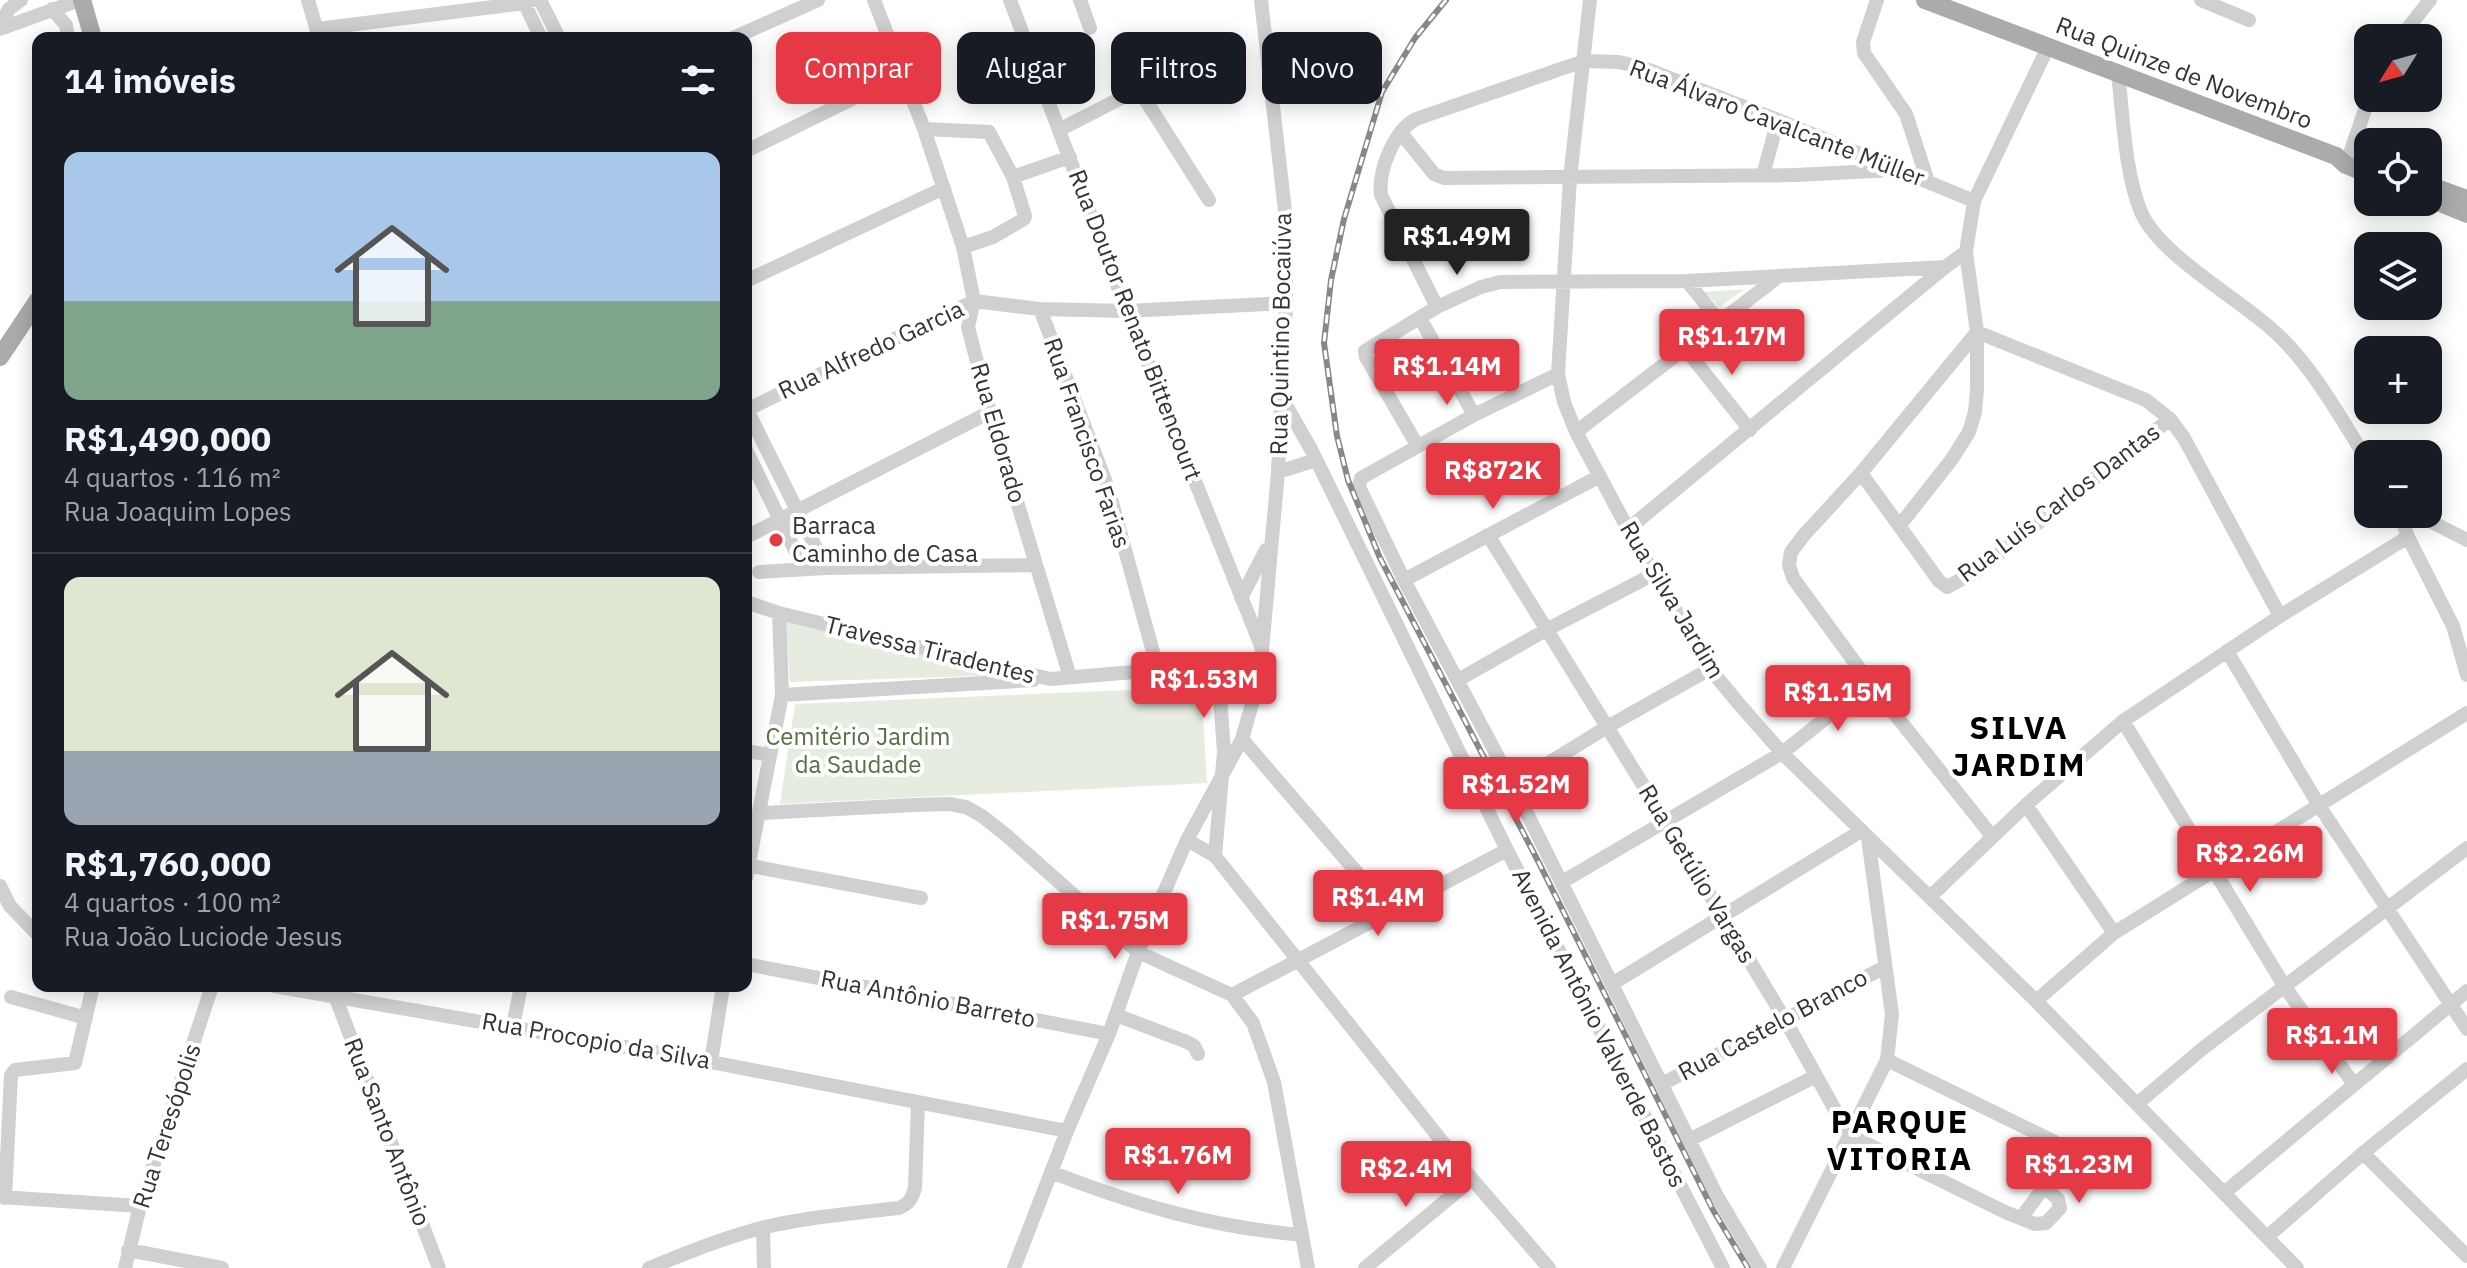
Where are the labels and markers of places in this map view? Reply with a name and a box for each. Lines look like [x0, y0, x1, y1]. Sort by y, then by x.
pin: R$1.49M [1383, 209, 1531, 277]
pin: R$1.17M [1658, 309, 1806, 377]
pin: R$1.14M [1373, 339, 1521, 407]
pin: R$872K [1428, 443, 1558, 511]
place label: Barraca Caminho de Casa [792, 509, 978, 569]
marker: Barraca Caminho de Casa [767, 531, 785, 549]
pin: R$1.53M [1130, 652, 1278, 720]
pin: R$1.15M [1764, 665, 1912, 733]
pin: R$1.52M [1442, 757, 1590, 825]
pin: R$2.26M [2176, 826, 2324, 894]
pin: R$1.4M [1313, 870, 1443, 938]
pin: R$1.75M [1041, 893, 1189, 961]
pin: R$1.1M [2267, 1008, 2397, 1076]
pin: R$1.76M [1104, 1128, 1252, 1196]
pin: R$1.23M [2005, 1137, 2153, 1205]
pin: R$2.4M [1341, 1141, 1471, 1209]

